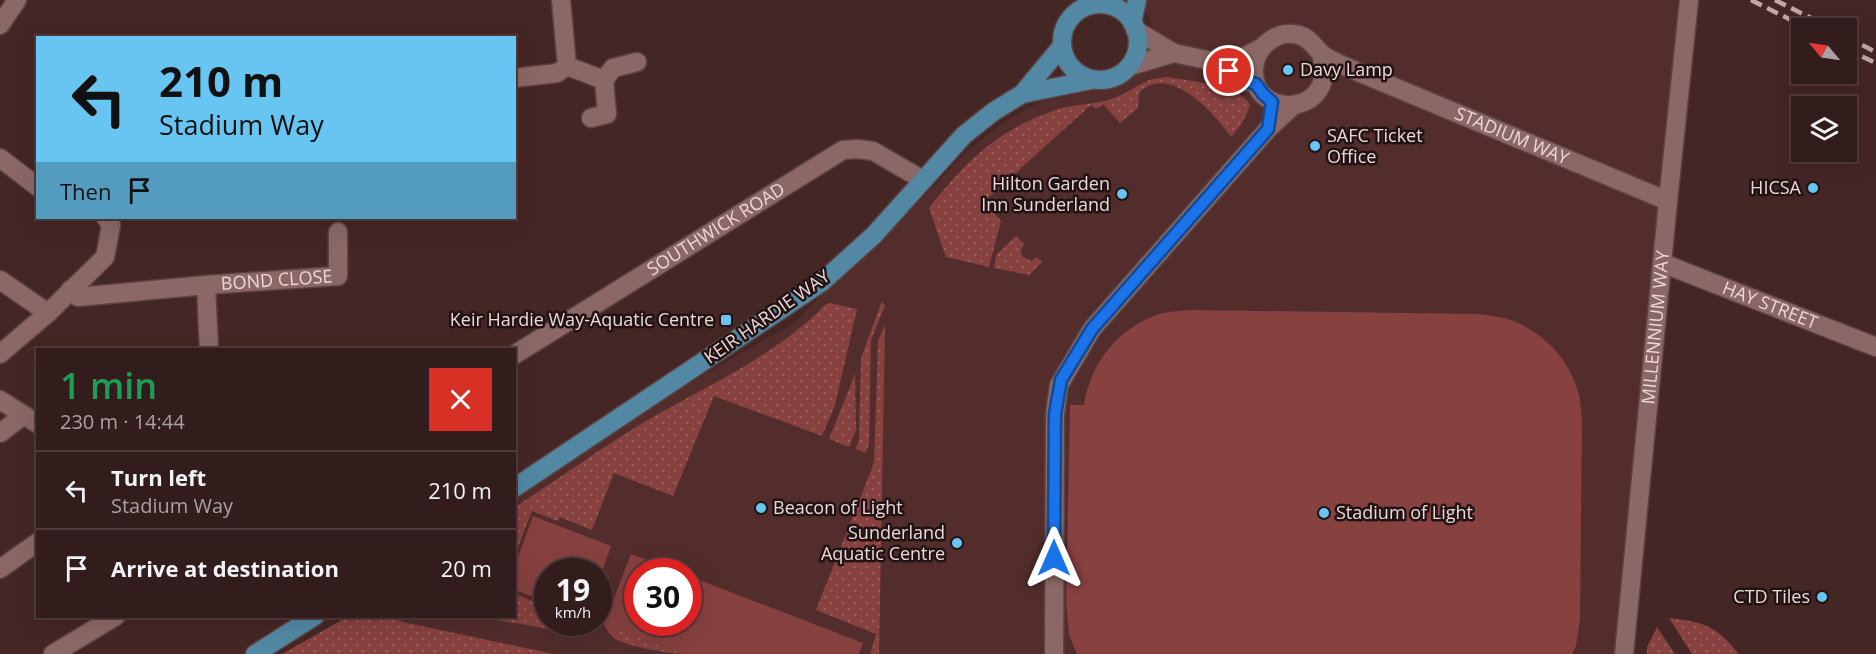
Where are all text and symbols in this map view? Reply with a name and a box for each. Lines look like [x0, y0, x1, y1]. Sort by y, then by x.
north arrow [1791, 18, 1857, 84]
map controls [1791, 18, 1857, 162]
pin [1203, 45, 1254, 96]
text: 210 m [159, 52, 283, 109]
icon: arrive [1212, 54, 1245, 87]
place label: Davy Lamp [1300, 57, 1393, 81]
icon: left [60, 60, 138, 138]
marker: Davy Lamp [1281, 63, 1295, 77]
button: layers [1791, 96, 1857, 162]
street label: STADIUM WAY [1452, 101, 1574, 170]
text: Stadium Way [159, 106, 324, 143]
place label: SAFC Ticket Office [1327, 123, 1423, 168]
marker: SAFC Ticket Office [1308, 139, 1322, 153]
place label: Hilton Garden Inn Sunderland [981, 171, 1110, 216]
icon: arrive [123, 174, 156, 207]
place label: HICSA [1750, 175, 1802, 199]
text: Then [60, 176, 111, 206]
street label: SOUTHWICK ROAD [642, 176, 789, 280]
marker: HICSA [1806, 181, 1820, 195]
marker: Hilton Garden Inn Sunderland [1115, 187, 1129, 201]
street label: MILLENNIUM WAY [1635, 249, 1674, 405]
street label: BOND CLOSE [220, 263, 333, 295]
street label: KEIR HARDIE WAY [699, 263, 835, 369]
street label: HAY STREET [1719, 275, 1821, 334]
place label: Keir Hardie Way-Aquatic Centre [450, 307, 714, 331]
marker: Keir Hardie Way-Aquatic Centre [719, 313, 733, 327]
text: 1 min [60, 361, 157, 410]
button: close [429, 368, 492, 431]
text: 230 m · 14:44 [60, 408, 185, 435]
text: Turn left [111, 462, 206, 492]
icon: left [60, 474, 93, 507]
text: 210 m [428, 475, 492, 505]
text: Stadium Way [111, 492, 233, 519]
place label: Beacon of Light [773, 495, 903, 519]
place label: Stadium of Light [1336, 500, 1473, 524]
marker: Beacon of Light [754, 501, 768, 515]
marker: Stadium of Light [1317, 506, 1331, 520]
place label: Sunderland Aquatic Centre [821, 520, 945, 565]
position arrow [1022, 526, 1086, 590]
marker: Sunderland Aquatic Centre [950, 536, 964, 550]
icon: arrive [60, 552, 93, 585]
text: Arrive at destination [111, 553, 339, 583]
text: 20 m [441, 553, 492, 583]
speed limit sign: 30 [624, 558, 702, 636]
text: 19 [556, 569, 590, 610]
place label: CTD Tiles [1733, 584, 1810, 608]
marker: CTD Tiles [1815, 590, 1829, 604]
text: km/h [555, 602, 591, 622]

